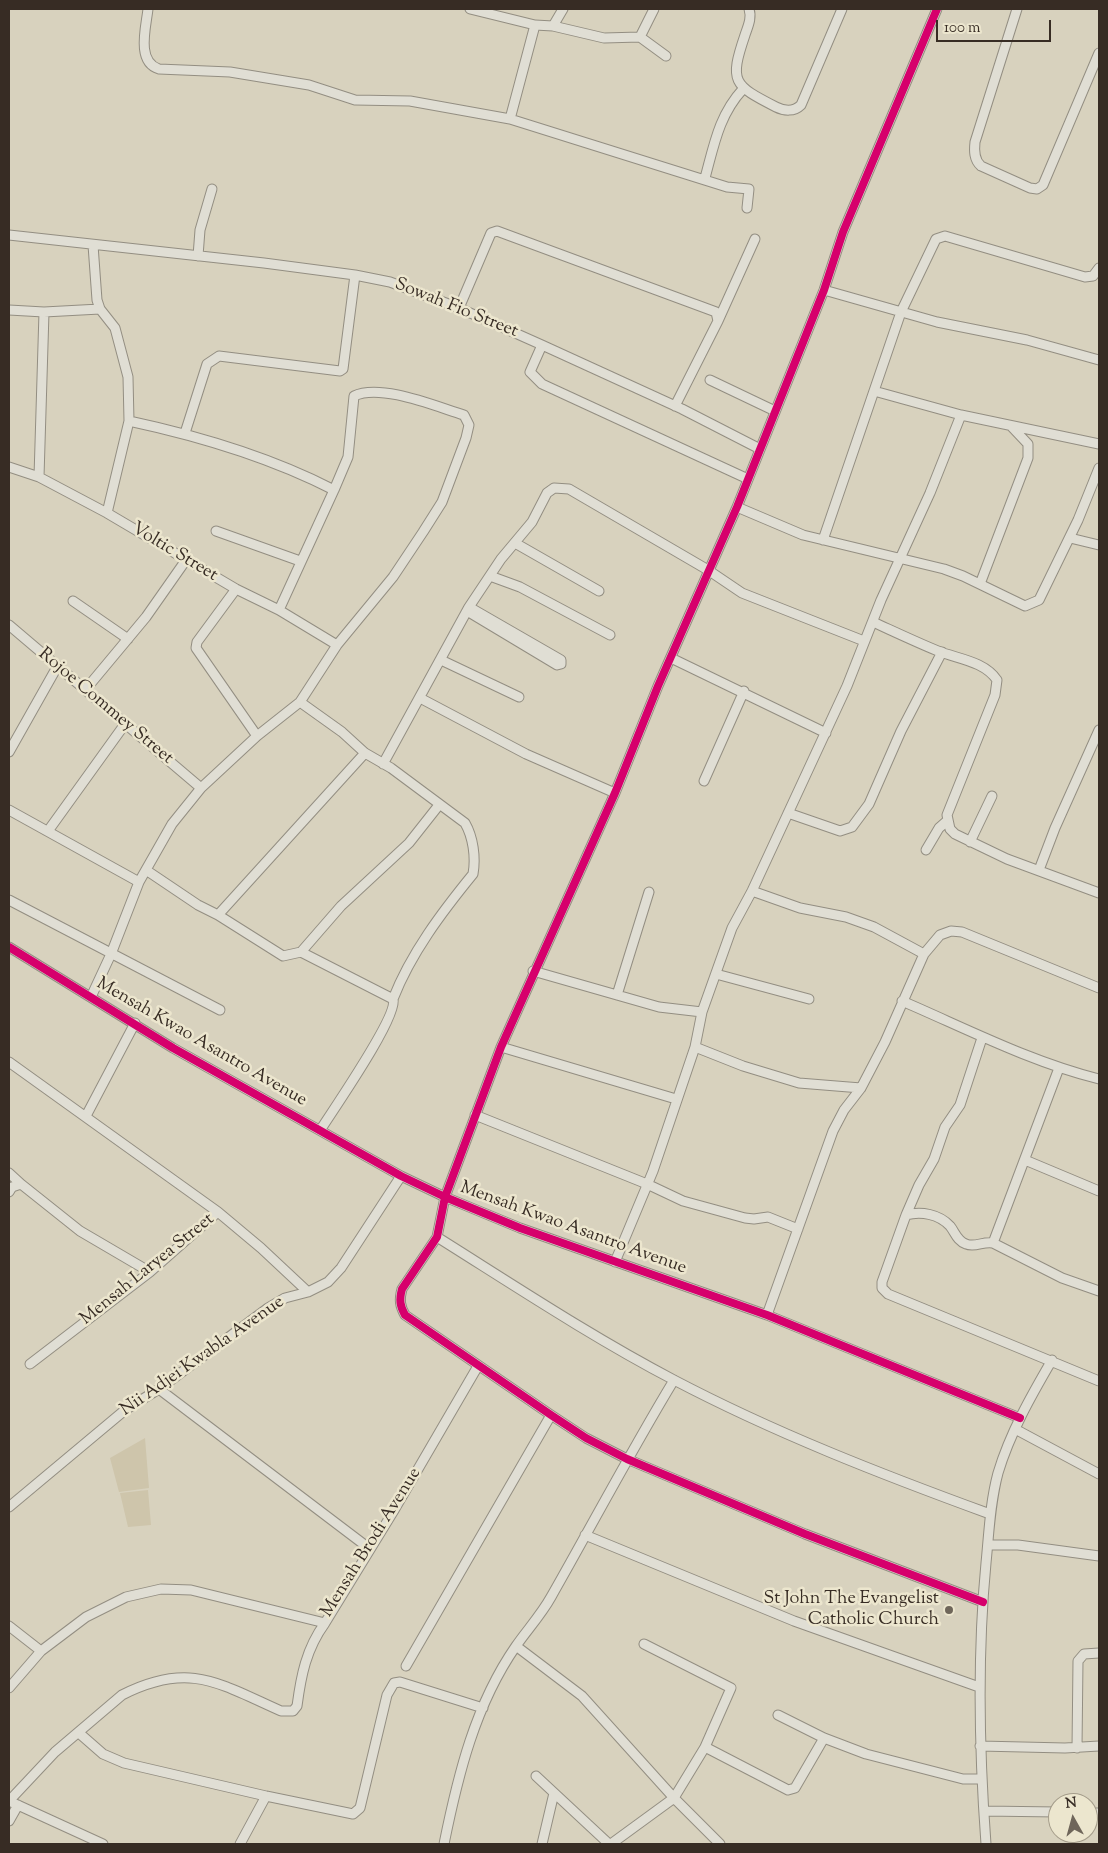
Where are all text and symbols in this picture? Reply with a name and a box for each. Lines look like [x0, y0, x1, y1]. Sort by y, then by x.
scale bar [938, 10, 1053, 42]
text: 100 m [944, 18, 980, 39]
street label: Sowah Fio Street [391, 274, 521, 344]
street label: Voltic Street [127, 519, 221, 587]
street label: Rojoe Commey Street [33, 644, 177, 770]
street label: Mensah Kwao Asantro Avenue [92, 974, 310, 1112]
street label: Mensah Kwao Asantro Avenue [457, 1178, 689, 1280]
street label: Mensah Laryea Street [77, 1209, 219, 1331]
street label: Nii Adjei Kwabla Avenue [117, 1292, 289, 1422]
street label: Mensah Brodi Avenue [317, 1464, 427, 1622]
place label: St John The Evangelist Catholic Church [764, 1589, 939, 1632]
marker: St John The Evangelist Catholic Church [943, 1604, 955, 1616]
north arrow [1048, 1793, 1098, 1843]
text: N [1065, 1793, 1078, 1815]

